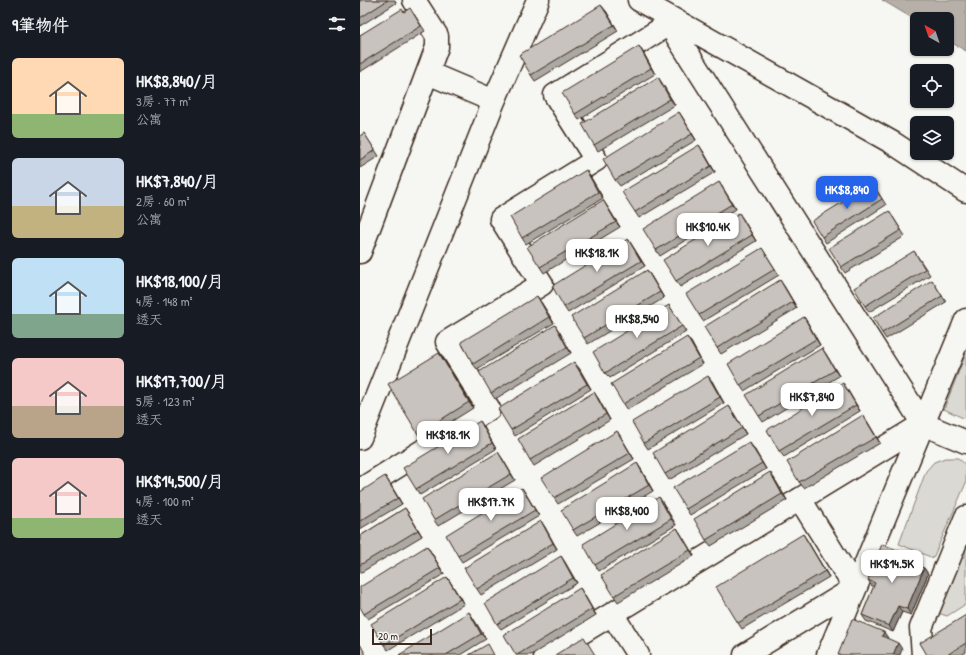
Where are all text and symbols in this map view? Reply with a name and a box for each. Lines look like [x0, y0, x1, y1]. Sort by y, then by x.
north arrow [910, 12, 954, 56]
map controls [910, 12, 954, 160]
text: 9筆物件 [12, 13, 69, 36]
icon: filters [326, 13, 348, 35]
button: locate [910, 64, 954, 108]
text: HK$8,840/月 [136, 69, 218, 92]
icon: home [44, 74, 92, 122]
text: 3房 · 77 m² [136, 92, 191, 110]
text: 公寓 [136, 110, 162, 128]
button: layers [910, 116, 954, 160]
text: HK$7,840/月 [136, 169, 219, 192]
icon: home [44, 174, 92, 222]
pin: HK$8,840 [806, 176, 888, 210]
text: HK$8,840 [825, 180, 869, 198]
text: 2房 · 60 m² [136, 192, 190, 210]
text: 公寓 [136, 210, 162, 228]
pin: HK$10.4K [667, 213, 749, 247]
text: HK$10.4K [686, 217, 730, 235]
pin: HK$18.1K [556, 239, 638, 273]
text: HK$18.1K [575, 243, 619, 261]
text: HK$18,100/月 [136, 269, 224, 292]
icon: home [44, 274, 92, 322]
text: 4房 · 148 m² [136, 292, 193, 310]
pin: HK$8,540 [596, 305, 678, 339]
text: HK$8,540 [615, 309, 659, 327]
text: 透天 [136, 310, 162, 328]
text: HK$17,700/月 [136, 369, 227, 392]
icon: home [44, 374, 92, 422]
pin: HK$7,840 [771, 383, 853, 417]
text: HK$7,840 [790, 387, 834, 405]
text: 5房 · 123 m² [136, 392, 195, 410]
text: 透天 [136, 410, 162, 428]
pin: HK$18.1K [407, 421, 489, 455]
text: HK$18.1K [426, 425, 470, 443]
text: HK$14,500/月 [136, 469, 224, 492]
icon: home [44, 474, 92, 522]
pin: HK$17.7K [450, 488, 532, 522]
text: 4房 · 100 m² [136, 492, 194, 510]
text: HK$17.7K [468, 492, 514, 510]
pin: HK$8,400 [586, 497, 668, 531]
text: HK$8,400 [605, 501, 649, 519]
text: 透天 [136, 510, 162, 528]
pin: HK$14.5K [851, 550, 933, 584]
text: HK$14.5K [870, 554, 914, 572]
scale bar [372, 627, 432, 646]
text: 20 m [378, 629, 398, 643]

